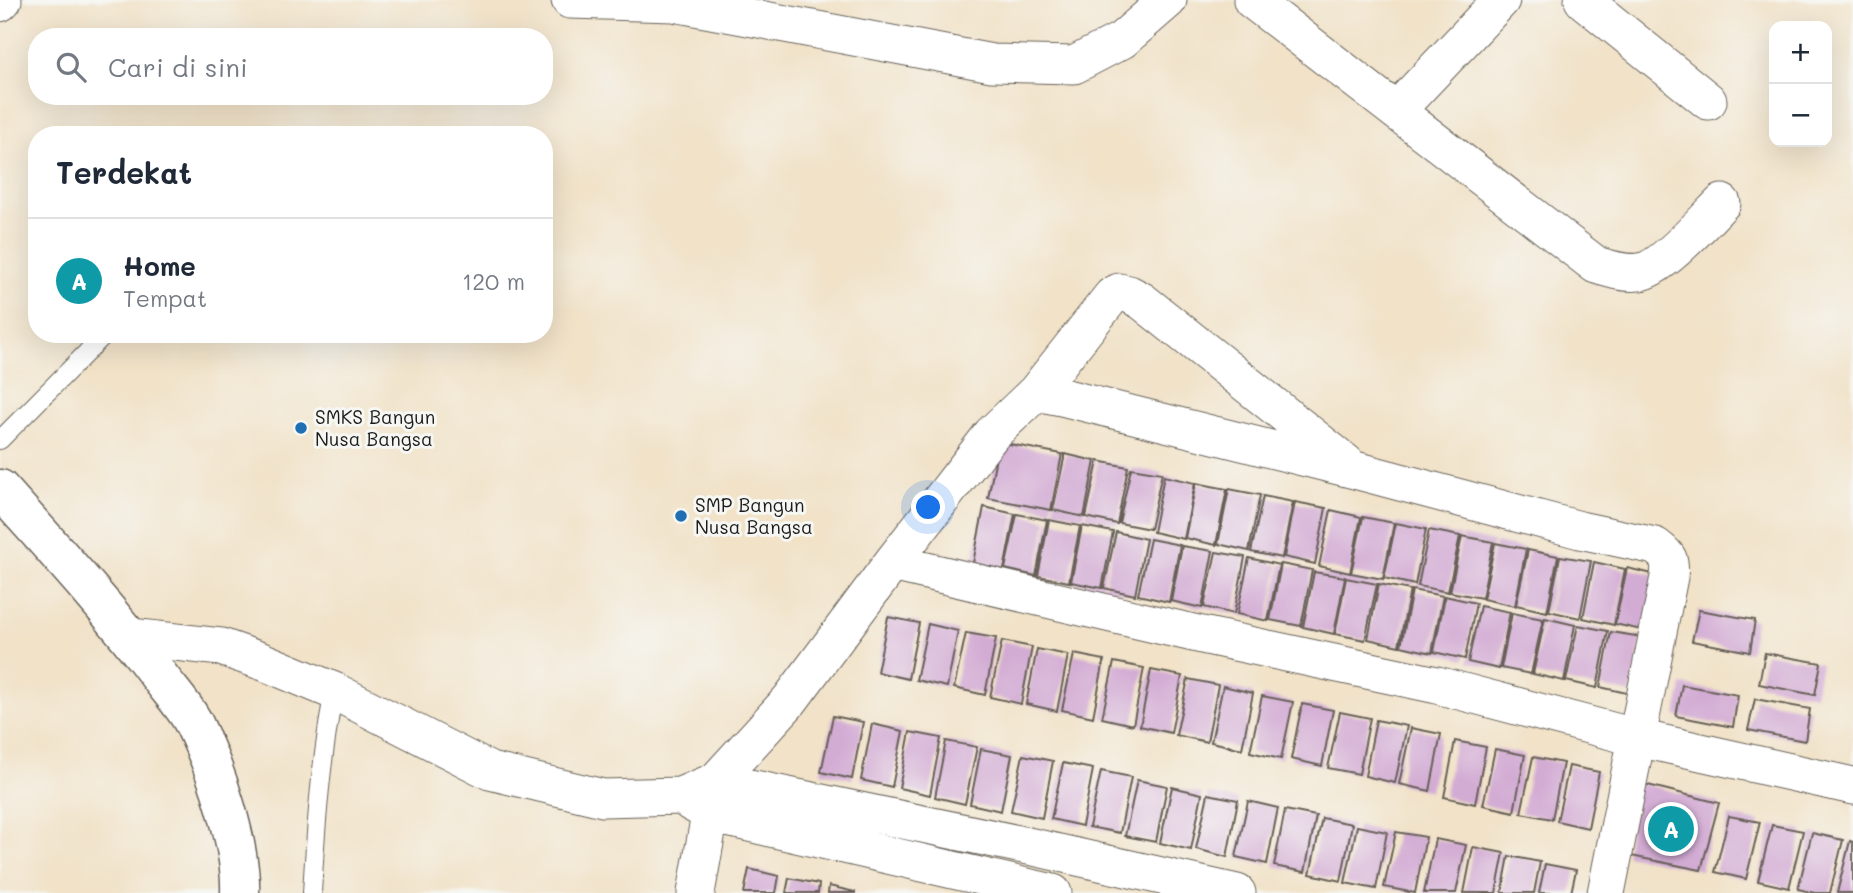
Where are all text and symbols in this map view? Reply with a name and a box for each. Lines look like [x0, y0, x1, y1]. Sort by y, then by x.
map controls [1769, 21, 1832, 147]
button: + [1769, 21, 1832, 84]
search box [28, 28, 553, 105]
icon: search [52, 48, 90, 86]
text: Cari di sini [108, 50, 248, 84]
button: − [1769, 84, 1832, 147]
text: Terdekat [56, 152, 192, 192]
text: Home [123, 249, 196, 283]
text: A [71, 266, 87, 296]
text: 120 m [462, 266, 525, 296]
text: Tempat [123, 283, 207, 313]
place label: SMKS Bangun Nusa Bangsa [315, 404, 435, 451]
marker: SMKS Bangun Nusa Bangsa [293, 420, 309, 436]
your location [911, 490, 945, 524]
place label: SMP Bangun Nusa Bangsa [695, 492, 813, 539]
marker: SMP Bangun Nusa Bangsa [673, 508, 689, 524]
pin: A [1648, 803, 1694, 855]

